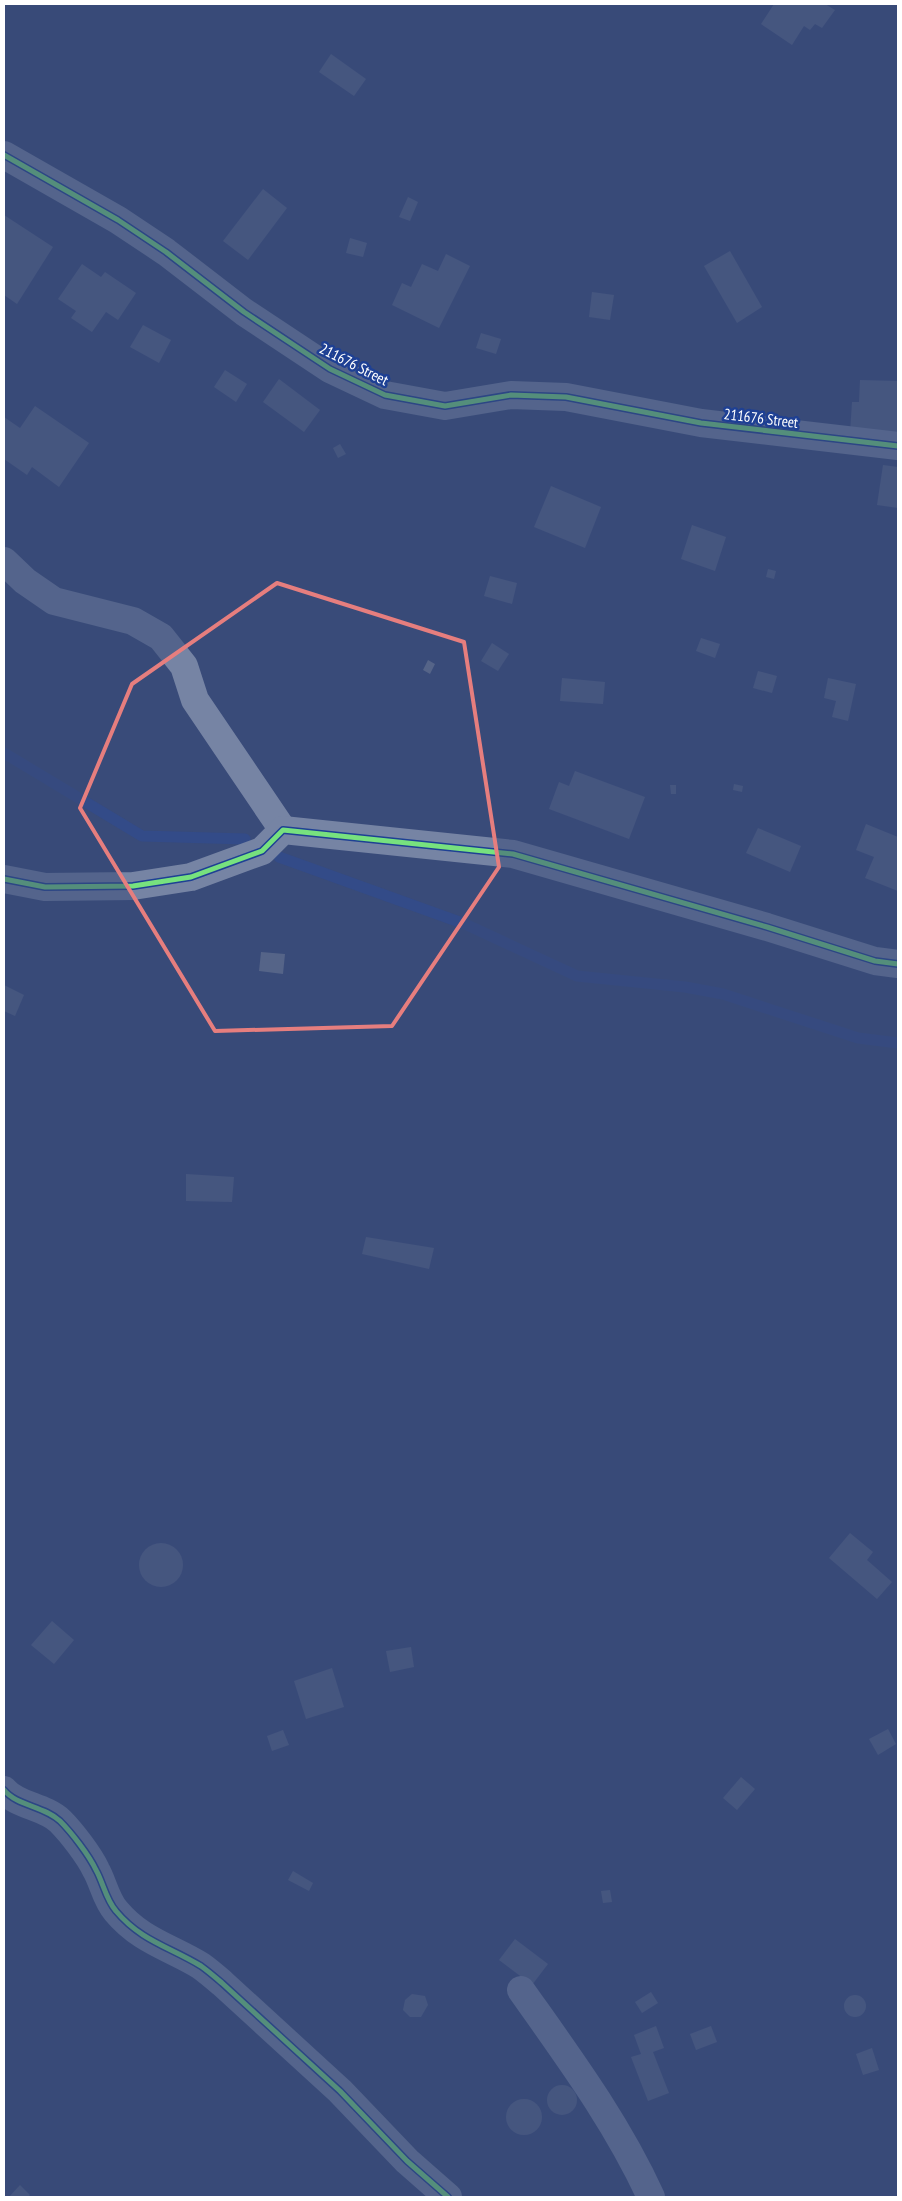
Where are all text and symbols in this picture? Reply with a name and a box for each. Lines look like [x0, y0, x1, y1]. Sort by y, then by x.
street label: 211676 Street [316, 339, 392, 389]
street label: 211676 Street [723, 404, 799, 432]

